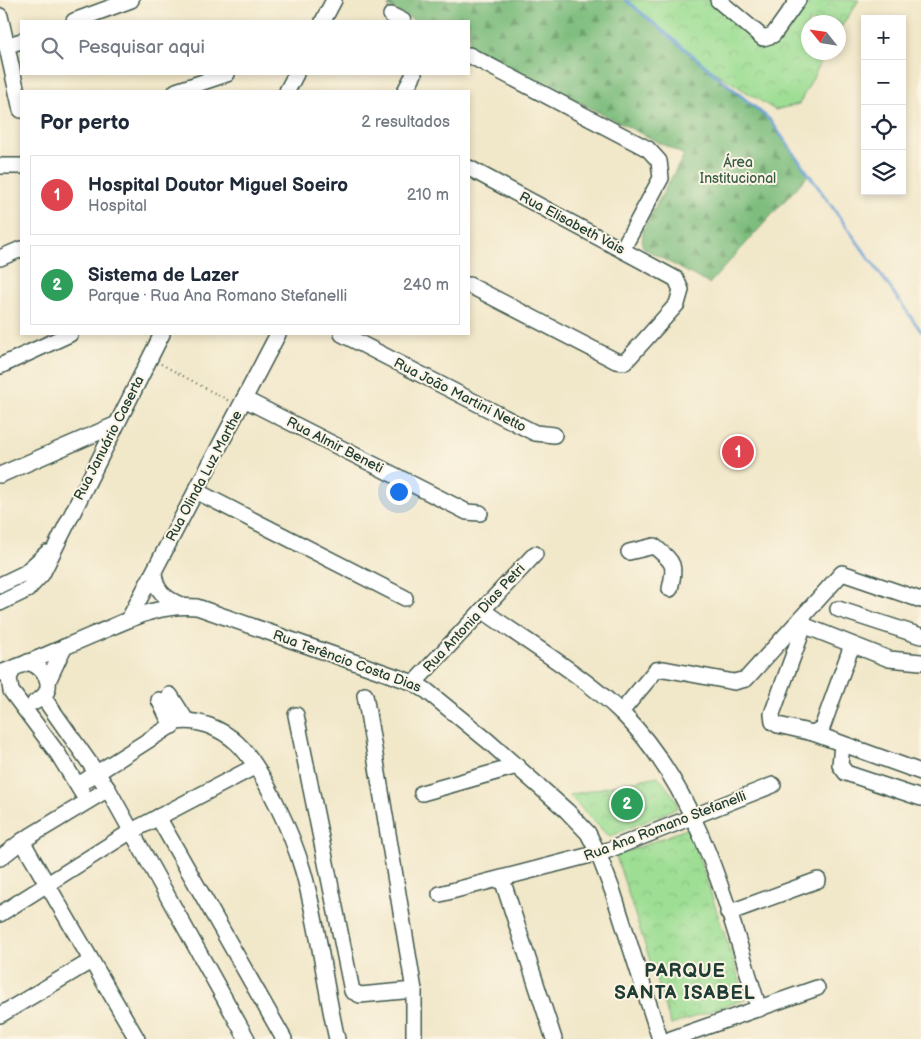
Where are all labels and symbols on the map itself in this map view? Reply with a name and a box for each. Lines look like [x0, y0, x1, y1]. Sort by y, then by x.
north arrow [801, 15, 846, 60]
park label: Área Institucional [700, 153, 776, 187]
street label: Rua Elisabeth Vais [516, 188, 628, 258]
street label: Rua João Martini Netto [391, 354, 529, 436]
street label: Rua Januário Caserta [70, 373, 148, 503]
street label: Rua Olinda Luz Marthe [162, 408, 246, 544]
street label: Rua Almir Beneti [284, 413, 386, 477]
pin: 1 [722, 433, 754, 471]
your location [386, 479, 412, 505]
street label: Rua Antonia Dias Petri [419, 560, 529, 676]
street label: Rua Terêncio Costa Dias [271, 626, 424, 696]
pin: 2 [611, 785, 643, 823]
street label: Rua Ana Romano Stefanelli [581, 787, 749, 865]
district label: PARQUE SANTA ISABEL [614, 960, 756, 1005]

